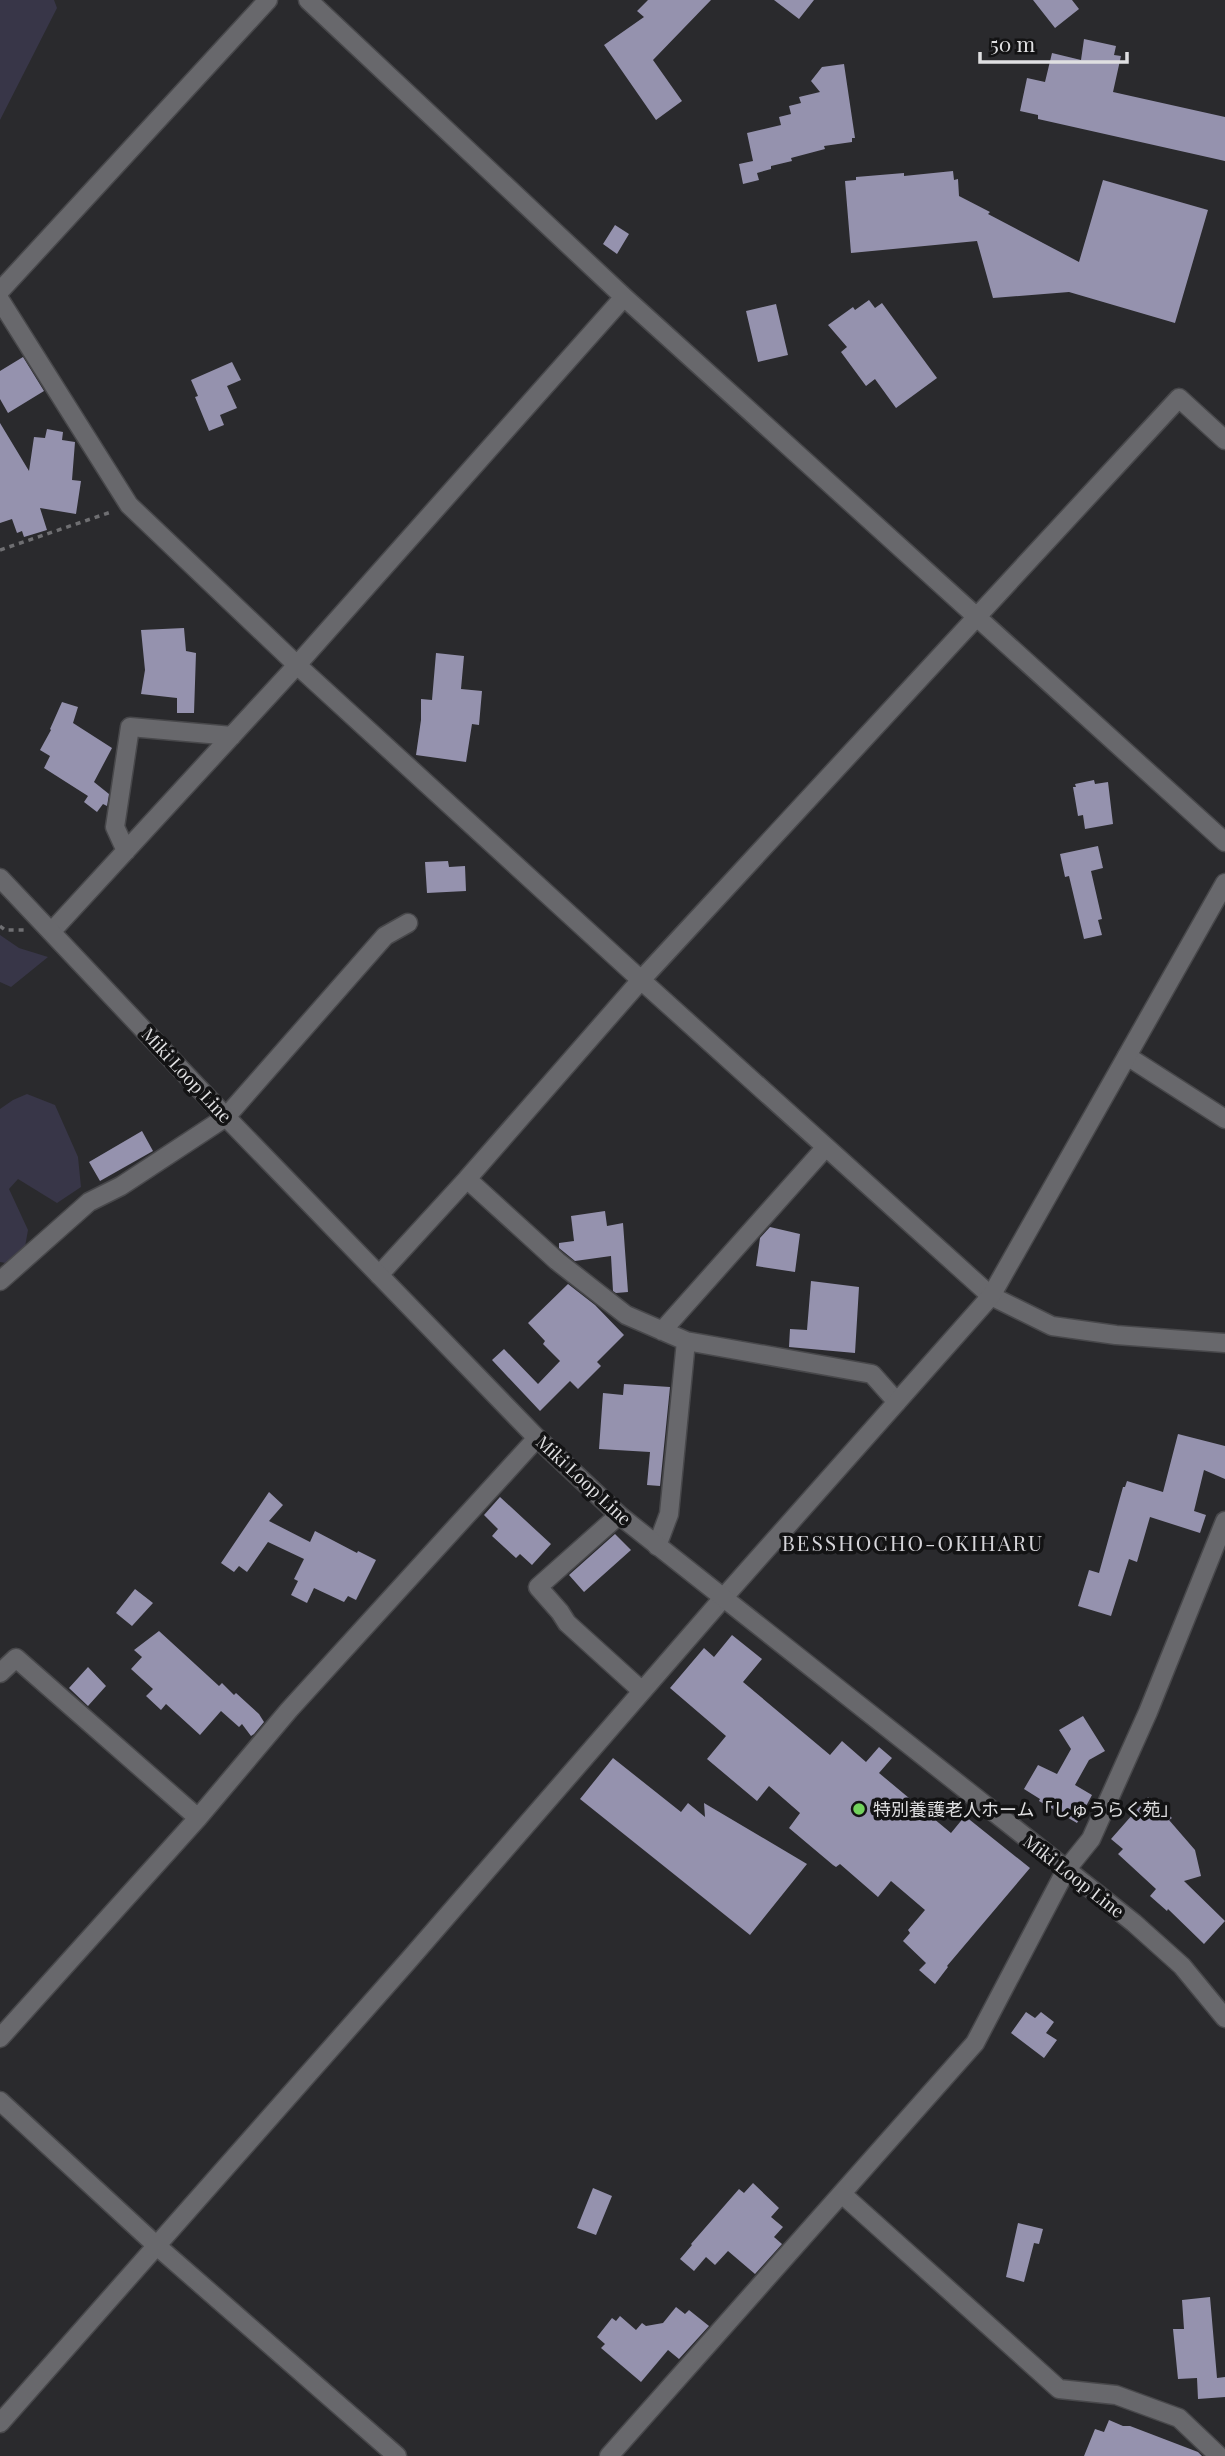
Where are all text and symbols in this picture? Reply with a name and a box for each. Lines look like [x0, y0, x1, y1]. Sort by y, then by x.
scale bar [980, 21, 1127, 65]
text: 50 m [990, 29, 1036, 57]
street label: Miki Loop Line [137, 1022, 237, 1128]
street label: Miki Loop Line [531, 1430, 637, 1530]
district label: BESSHOCHO-OKIHARU [782, 1528, 1044, 1556]
place label: 特別養護老人ホーム「しゅうらく苑」 [873, 1797, 1178, 1821]
marker: 特別養護老人ホーム「しゅうらく苑」 [851, 1801, 867, 1817]
street label: Miki Loop Line [1019, 1829, 1129, 1923]

